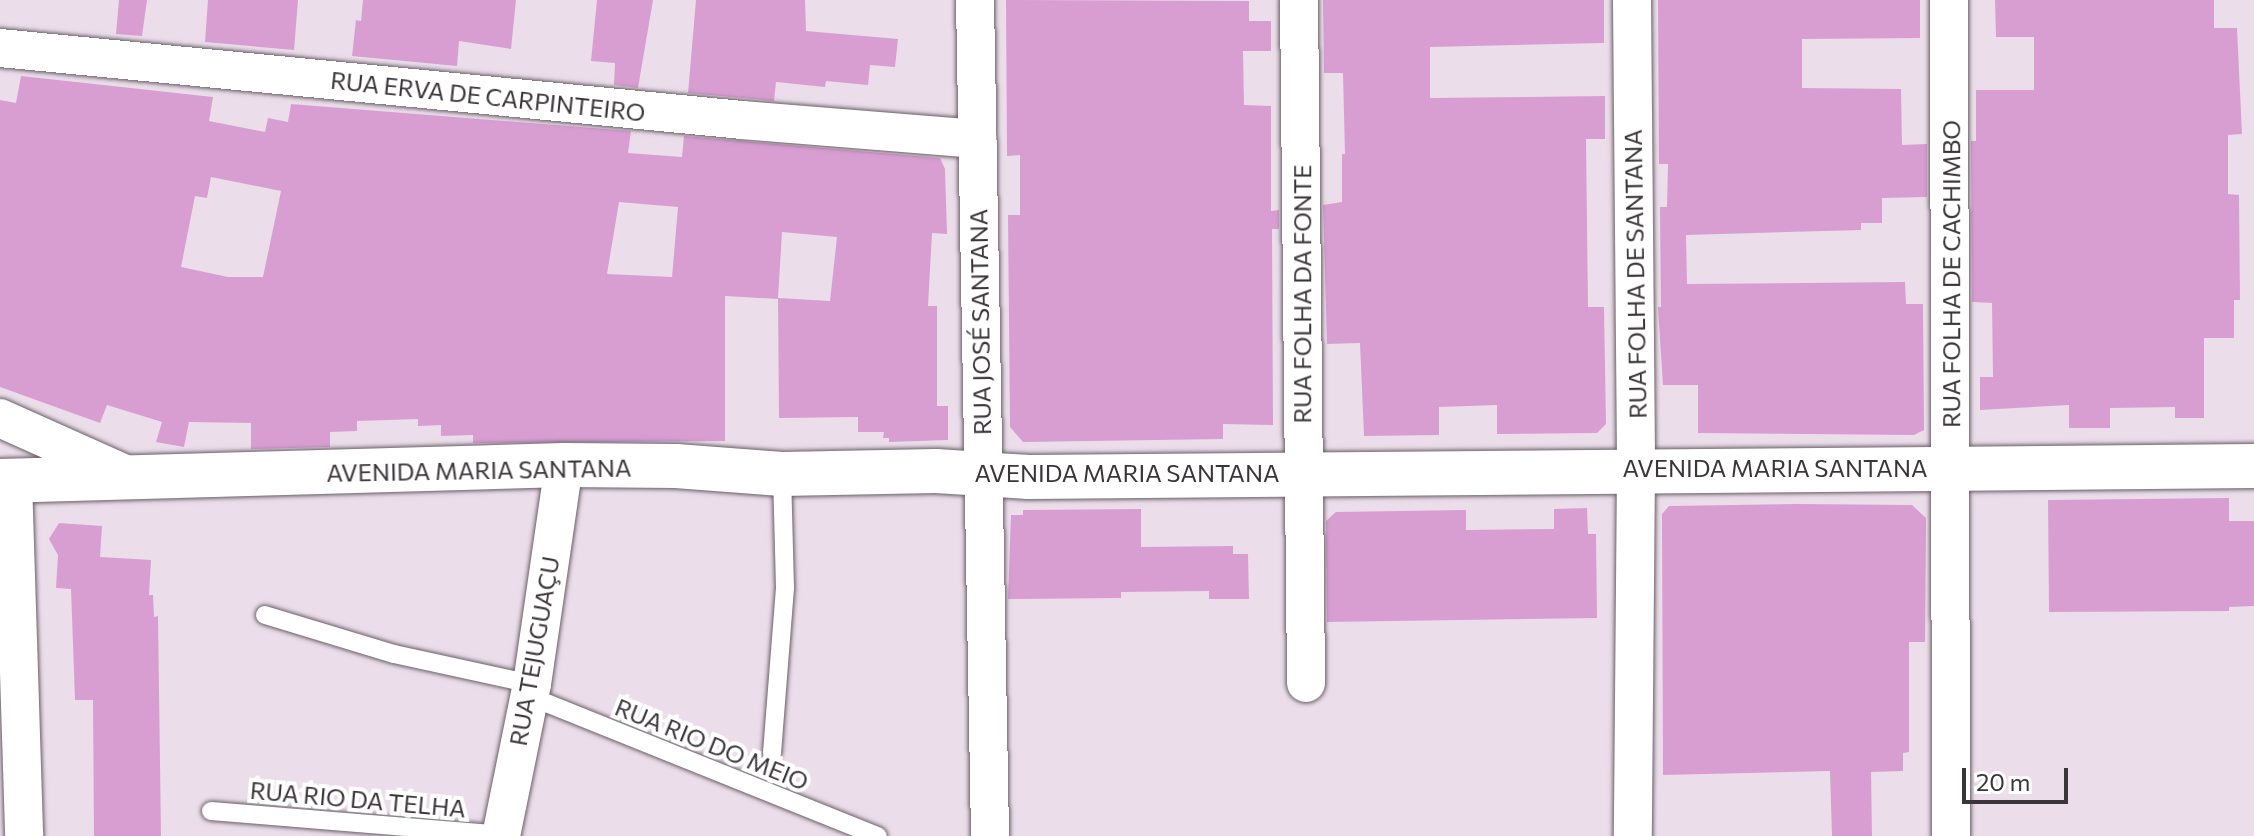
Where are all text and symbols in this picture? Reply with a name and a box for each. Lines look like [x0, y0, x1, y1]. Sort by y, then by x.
street label: RUA ERVA DE CARPINTEIRO [329, 65, 647, 127]
street label: RUA FOLHA DE CACHIMBO [1937, 120, 1965, 428]
street label: RUA FOLHA DE SANTANA [1618, 129, 1652, 419]
street label: RUA FOLHA DA FONTE [1288, 164, 1316, 424]
street label: RUA JOSÉ SANTANA [964, 209, 996, 435]
street label: AVENIDA MARIA SANTANA [326, 453, 632, 487]
street label: AVENIDA MARIA SANTANA [1622, 454, 1928, 482]
street label: AVENIDA MARIA SANTANA [974, 459, 1280, 487]
street label: RUA TEJUGUAÇU [503, 554, 565, 748]
street label: RUA RIO DO MEIO [611, 692, 813, 796]
scale bar [1966, 752, 2072, 802]
text: 20 m [1976, 767, 2030, 796]
street label: RUA RIO DA TELHA [249, 775, 467, 823]

